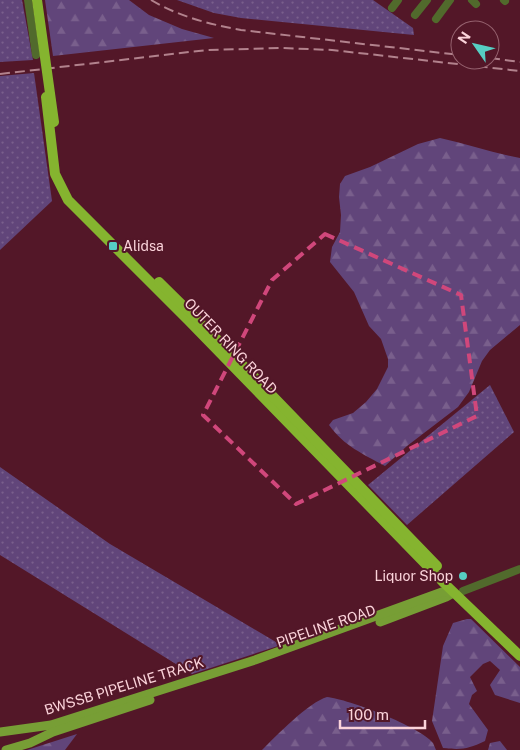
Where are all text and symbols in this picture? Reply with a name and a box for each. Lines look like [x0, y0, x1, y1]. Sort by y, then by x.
north arrow [450, 20, 500, 70]
text: N [455, 29, 474, 47]
place label: Alidsa [123, 238, 164, 254]
marker: Alidsa [107, 240, 119, 252]
street label: OUTER RING ROAD [181, 295, 281, 397]
place label: Liquor Shop [374, 568, 453, 584]
marker: Liquor Shop [457, 570, 469, 582]
street label: PIPELINE ROAD [274, 602, 378, 650]
street label: BWSSB PIPELINE TRACK [42, 654, 206, 718]
scale bar [340, 698, 425, 730]
text: 100 m [348, 706, 389, 723]

